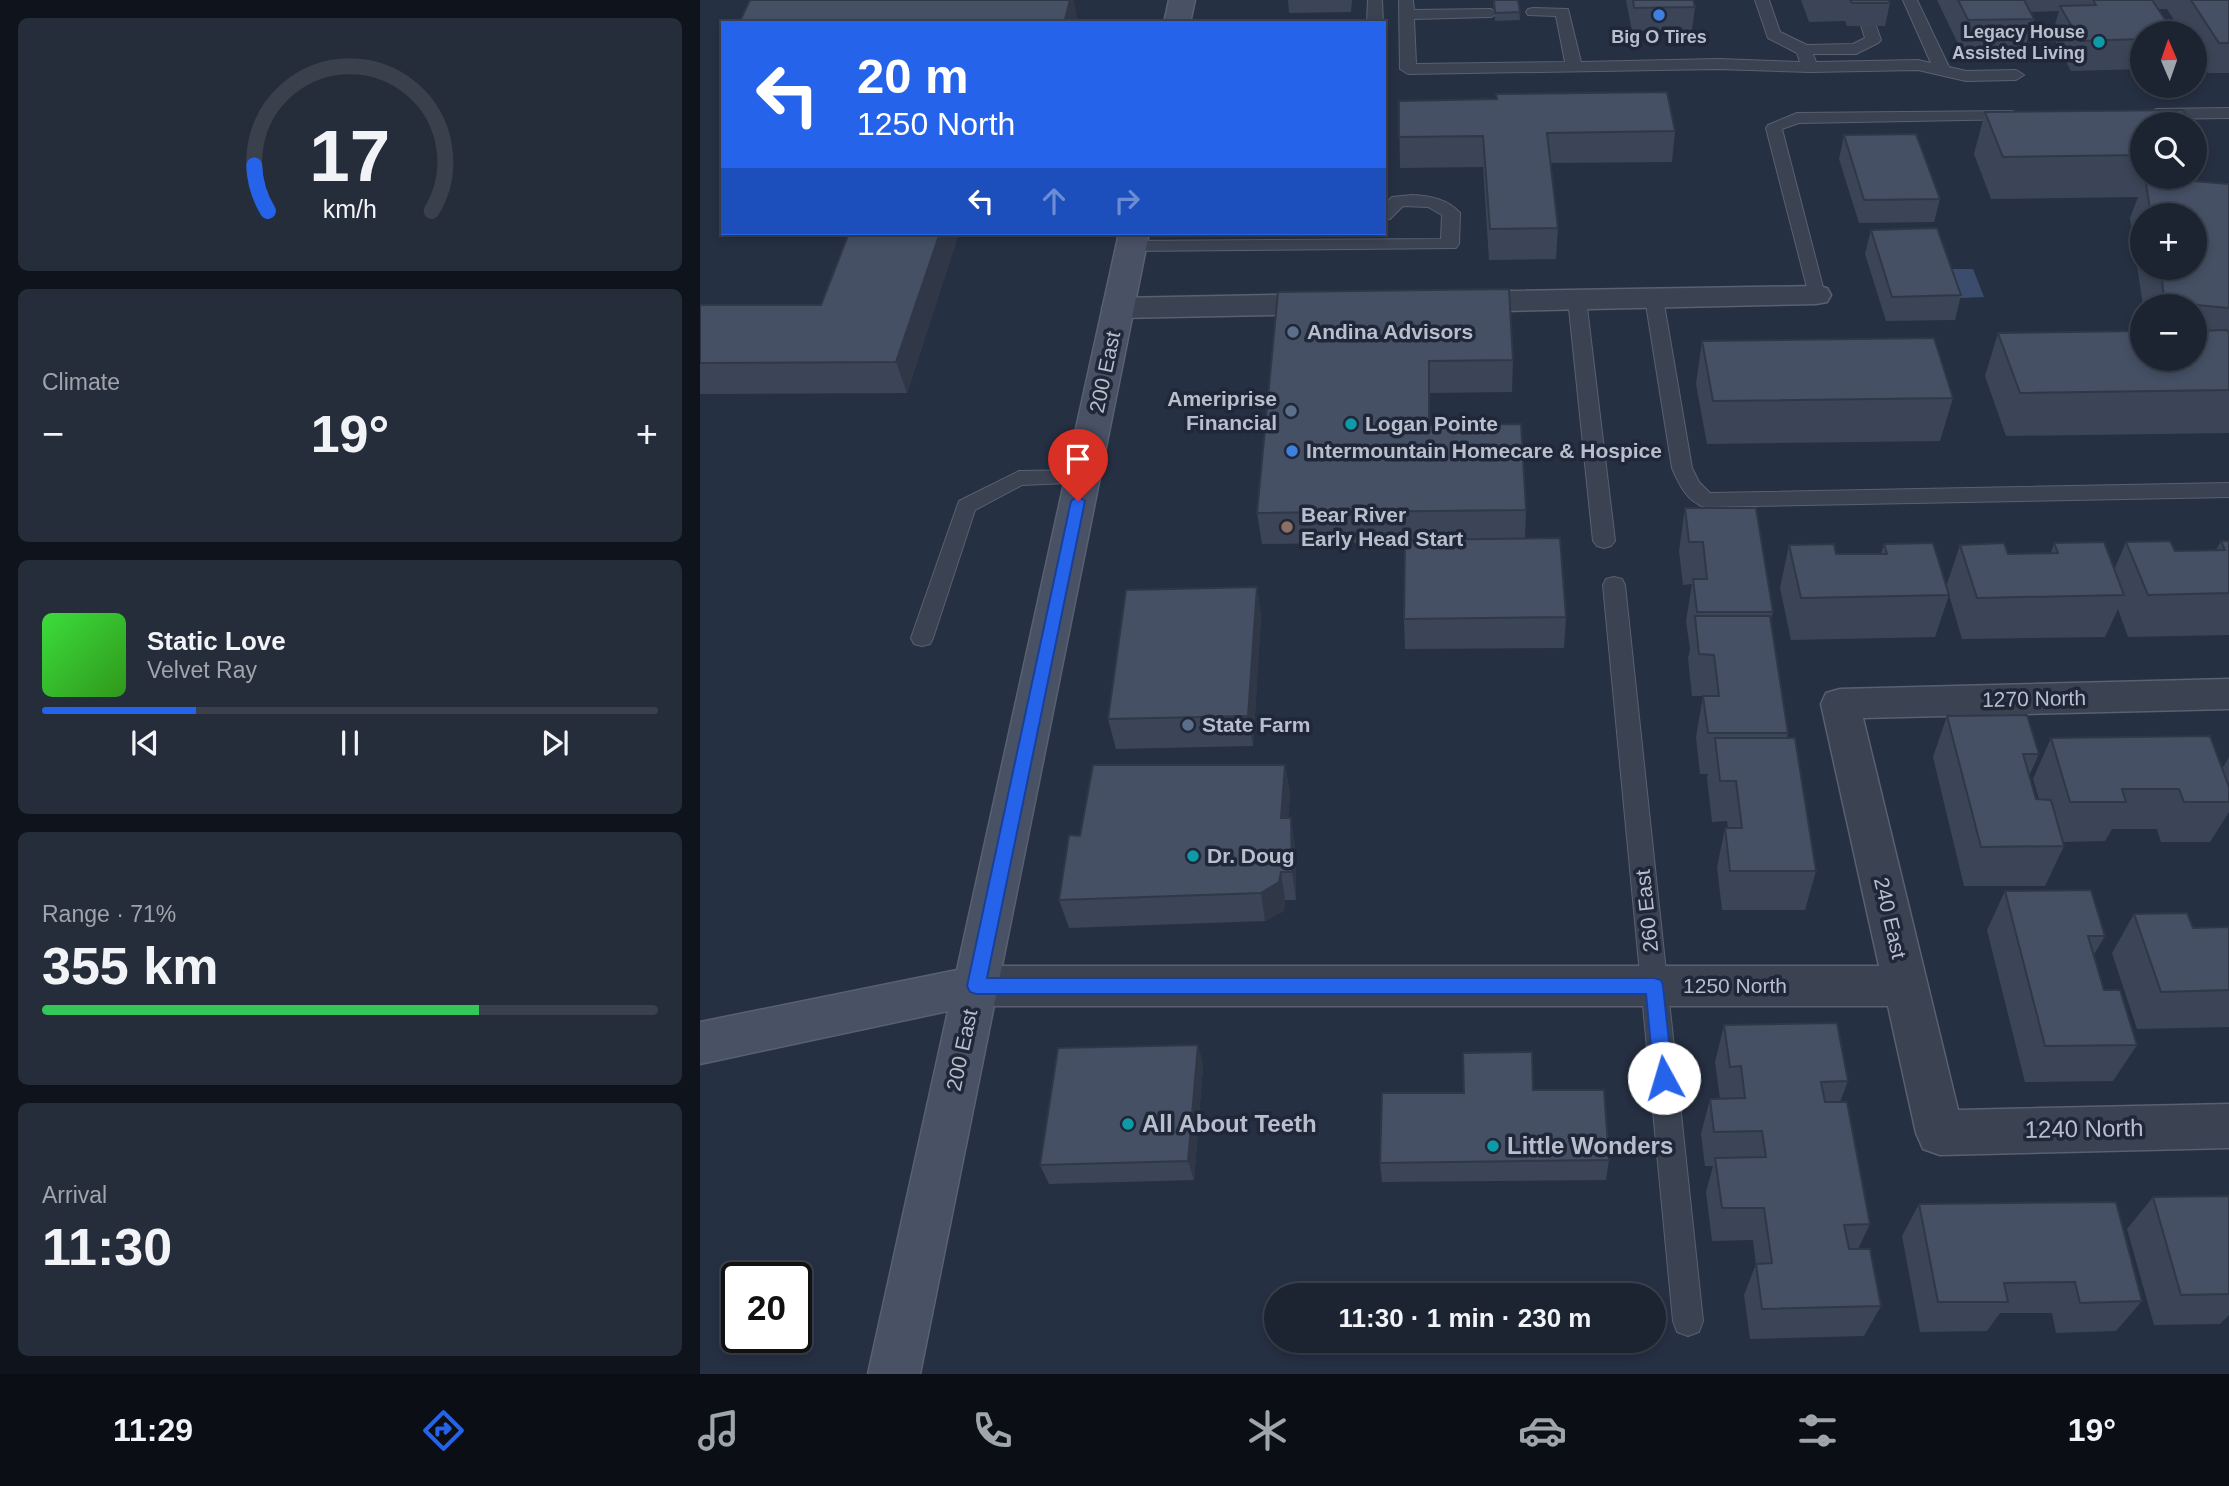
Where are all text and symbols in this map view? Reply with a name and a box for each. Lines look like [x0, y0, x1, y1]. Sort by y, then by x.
marker: Big O Tires [1651, 7, 1667, 23]
north arrow [2130, 21, 2207, 98]
map controls [2130, 21, 2207, 371]
place label: Legacy House Assisted Living [1952, 22, 2085, 63]
place label: Big O Tires [1611, 27, 1707, 47]
marker: Legacy House Assisted Living [2091, 34, 2107, 50]
icon: left [742, 49, 833, 140]
text: 20 m [857, 49, 969, 103]
text: 1250 North [857, 106, 1015, 142]
button: search [2130, 112, 2207, 189]
text: 17 [310, 115, 390, 196]
icon: left [962, 182, 1000, 220]
icon: ahead [1035, 182, 1073, 220]
icon: right [1108, 182, 1146, 220]
text: km/h [323, 194, 377, 222]
button: + [2130, 203, 2207, 280]
button: − [2130, 294, 2207, 371]
place label: Andina Advisors [1307, 320, 1473, 343]
marker: Andina Advisors [1285, 324, 1301, 340]
street label: 200 East [1085, 329, 1124, 415]
text: Climate [42, 369, 120, 395]
place label: Ameriprise Financial [1167, 387, 1277, 434]
marker: Ameriprise Financial [1283, 403, 1299, 419]
text: 19° [311, 405, 389, 463]
place label: Logan Pointe [1365, 412, 1498, 435]
text: − [42, 413, 64, 455]
text: + [636, 413, 658, 455]
marker: Logan Pointe [1343, 416, 1359, 432]
pin [1048, 429, 1108, 501]
place label: Intermountain Homecare & Hospice [1306, 439, 1662, 462]
icon: arrive [1059, 440, 1097, 478]
marker: Intermountain Homecare & Hospice [1284, 443, 1300, 459]
place label: Bear River Early Head Start [1301, 503, 1463, 550]
marker: Bear River Early Head Start [1279, 519, 1295, 535]
text: Static Love [147, 626, 286, 656]
text: Velvet Ray [147, 657, 257, 683]
street label: 1270 North [1982, 686, 2086, 711]
place label: State Farm [1202, 713, 1311, 736]
marker: State Farm [1180, 717, 1196, 733]
icon: previous [126, 724, 164, 762]
icon: pause [331, 724, 369, 762]
icon: next [536, 724, 574, 762]
place label: Dr. Doug [1207, 844, 1295, 867]
marker: Dr. Doug [1185, 848, 1201, 864]
street label: 260 East [1631, 868, 1662, 953]
street label: 240 East [1870, 875, 1911, 961]
text: Range · 71% [42, 901, 176, 927]
text: 355 km [42, 937, 218, 995]
street label: 1250 North [1683, 974, 1787, 997]
street label: 200 East [942, 1007, 981, 1093]
position arrow [1627, 1041, 1701, 1115]
place label: All About Teeth [1142, 1110, 1317, 1137]
street label: 1240 North [2024, 1114, 2144, 1143]
marker: All About Teeth [1120, 1116, 1136, 1132]
place label: Little Wonders [1507, 1132, 1673, 1159]
marker: Little Wonders [1485, 1138, 1501, 1154]
text: Arrival [42, 1182, 107, 1208]
text: 11:30 [42, 1218, 172, 1276]
speed limit sign: 20 [721, 1262, 812, 1353]
text: 11:30 · 1 min · 230 m [1339, 1303, 1591, 1333]
icon: directions [419, 1406, 468, 1455]
icon: music [694, 1406, 743, 1455]
icon: phone [968, 1406, 1017, 1455]
icon: climate [1243, 1406, 1292, 1455]
icon: car [1518, 1406, 1567, 1455]
icon: filters [1793, 1406, 1842, 1455]
text: 11:29 [113, 1412, 193, 1448]
text: 19° [2068, 1412, 2116, 1448]

